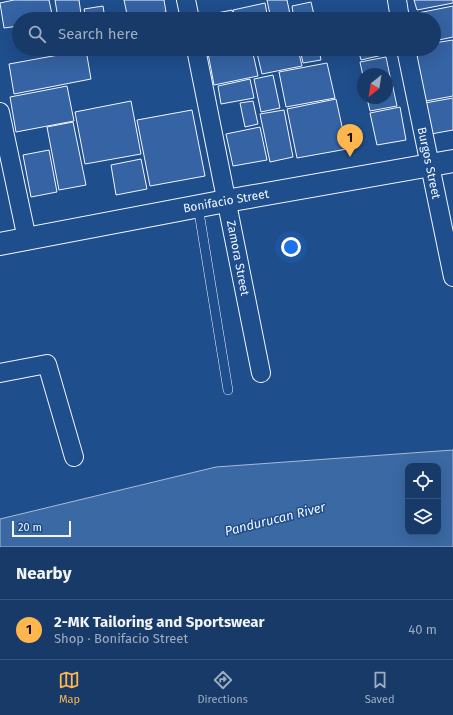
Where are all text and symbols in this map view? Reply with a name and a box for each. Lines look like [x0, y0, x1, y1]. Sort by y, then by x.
search box [12, 12, 441, 56]
icon: search [26, 23, 48, 45]
text: Search here [58, 25, 138, 43]
north arrow [357, 68, 393, 104]
pin: 1 [337, 124, 363, 157]
street label: Burgos Street [415, 126, 444, 201]
street label: Bonifacio Street [182, 186, 271, 215]
street label: Zamora Street [224, 219, 252, 297]
your location [281, 237, 301, 257]
map controls [405, 463, 441, 535]
button: locate [405, 463, 441, 499]
water label: Pandurucan River [223, 499, 328, 539]
button: layers [405, 499, 441, 535]
scale bar [12, 519, 71, 538]
text: 20 m [18, 521, 42, 534]
text: Nearby [16, 563, 71, 584]
text: 2-MK Tailoring and Sportswear [54, 613, 265, 631]
text: 1 [26, 622, 32, 637]
text: 40 m [408, 622, 437, 637]
text: Shop · Bonifacio Street [54, 631, 188, 646]
tab: Map [58, 669, 80, 706]
tab: Directions [197, 669, 248, 706]
tab: Saved [365, 669, 395, 706]

